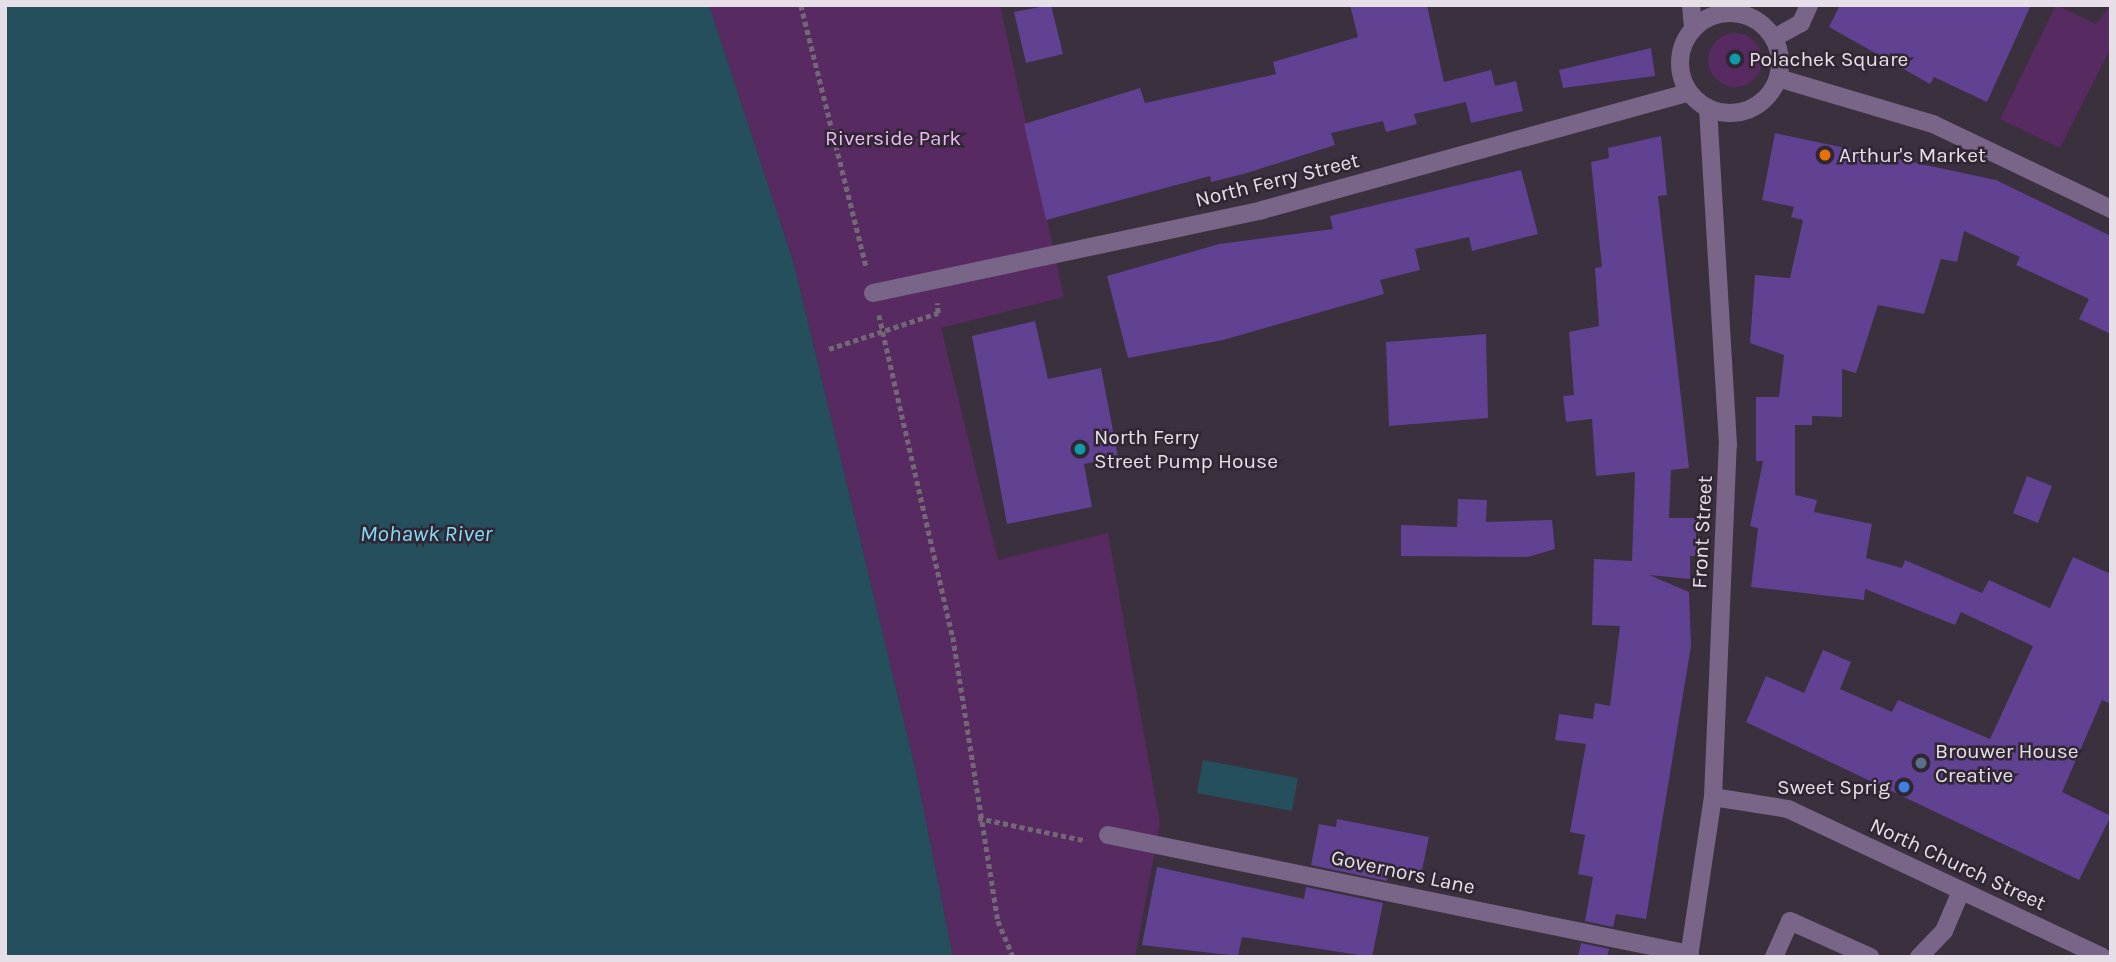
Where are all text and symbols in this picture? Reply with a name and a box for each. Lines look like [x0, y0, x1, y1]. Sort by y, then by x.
place label: Polachek Square [1749, 46, 1908, 72]
marker: Polachek Square [1727, 51, 1743, 67]
park label: Riverside Park [825, 125, 961, 151]
place label: Arthur's Market [1839, 142, 1986, 168]
street label: North Ferry Street [1193, 147, 1361, 213]
marker: Arthur's Market [1817, 147, 1833, 163]
place label: North Ferry Street Pump House [1094, 424, 1278, 474]
marker: North Ferry Street Pump House [1072, 441, 1088, 457]
street label: Front Street [1686, 475, 1718, 589]
water label: Mohawk River [360, 520, 492, 548]
place label: Brouwer House Creative [1935, 738, 2078, 788]
marker: Brouwer House Creative [1913, 755, 1929, 771]
place label: Sweet Sprig [1777, 774, 1890, 800]
marker: Sweet Sprig [1896, 779, 1912, 795]
street label: North Church Street [1866, 812, 2050, 916]
street label: Governors Lane [1329, 844, 1477, 900]

